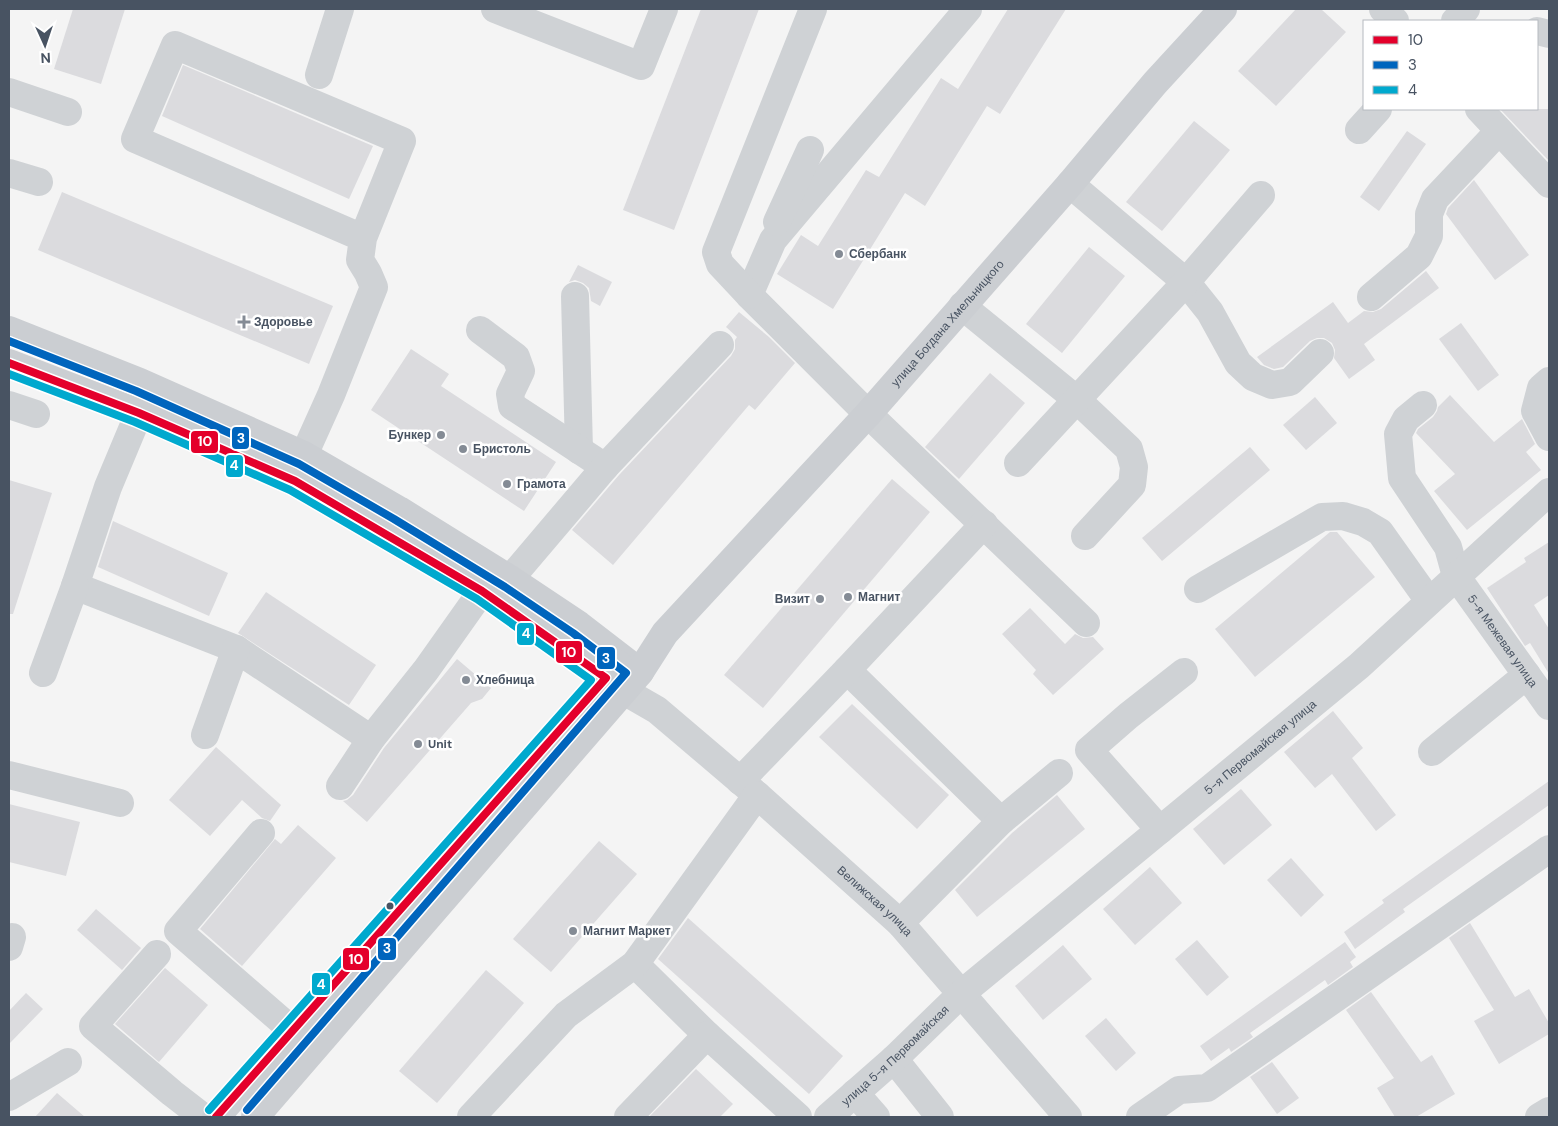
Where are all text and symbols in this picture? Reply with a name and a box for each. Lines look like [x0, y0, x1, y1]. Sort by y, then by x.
north arrow [20, 20, 70, 70]
legend [1363, 20, 1538, 110]
text: 10 [1408, 30, 1423, 50]
text: N [40, 49, 51, 67]
text: 3 [1408, 55, 1417, 75]
text: 4 [1408, 80, 1417, 100]
place label: Сбербанк [849, 246, 907, 262]
marker: Сбербанк [833, 248, 845, 260]
street label: улица Богдана Хмельницкого [888, 256, 1008, 390]
place label: Здоровье [254, 314, 313, 330]
marker: Здоровье [238, 316, 250, 328]
line badge: 3 [231, 426, 250, 450]
place label: Бункер [389, 427, 431, 443]
text: 3 [237, 429, 245, 447]
marker: Бункер [435, 429, 447, 441]
line badge: 10 [190, 430, 219, 454]
text: 10 [198, 432, 213, 450]
place label: Бристоль [473, 441, 531, 457]
marker: Бристоль [457, 443, 469, 455]
line badge: 4 [225, 454, 244, 478]
text: 4 [229, 456, 239, 474]
place label: Грамота [517, 476, 566, 492]
marker: Грамота [501, 478, 513, 490]
place label: Магнит [858, 589, 900, 605]
place label: Визит [775, 591, 810, 607]
marker: Магнит [842, 591, 854, 603]
street label: 5-я Межевая улица [1464, 591, 1541, 691]
marker: Визит [814, 593, 826, 605]
line badge: 4 [516, 622, 535, 646]
text: 4 [521, 624, 531, 642]
line badge: 10 [555, 640, 583, 664]
text: 10 [562, 643, 577, 661]
line badge: 3 [596, 646, 616, 670]
text: 3 [602, 649, 610, 667]
place label: Хлебница [476, 672, 535, 688]
marker: Хлебница [460, 674, 472, 686]
street label: 5-я Первомайская улица [1201, 696, 1320, 798]
place label: Unit [428, 736, 452, 752]
marker: Unit [412, 738, 424, 750]
street label: Велижская улица [834, 862, 916, 940]
unlabelled marker [385, 901, 395, 911]
place label: Магнит Маркет [583, 923, 671, 939]
marker: Магнит Маркет [567, 925, 579, 937]
line badge: 3 [377, 937, 397, 961]
text: 3 [383, 939, 391, 957]
line badge: 10 [342, 947, 370, 971]
text: 10 [349, 950, 364, 968]
line badge: 4 [311, 972, 331, 996]
text: 4 [316, 975, 326, 993]
street label: улица 5-я Первомайская [838, 1002, 952, 1109]

